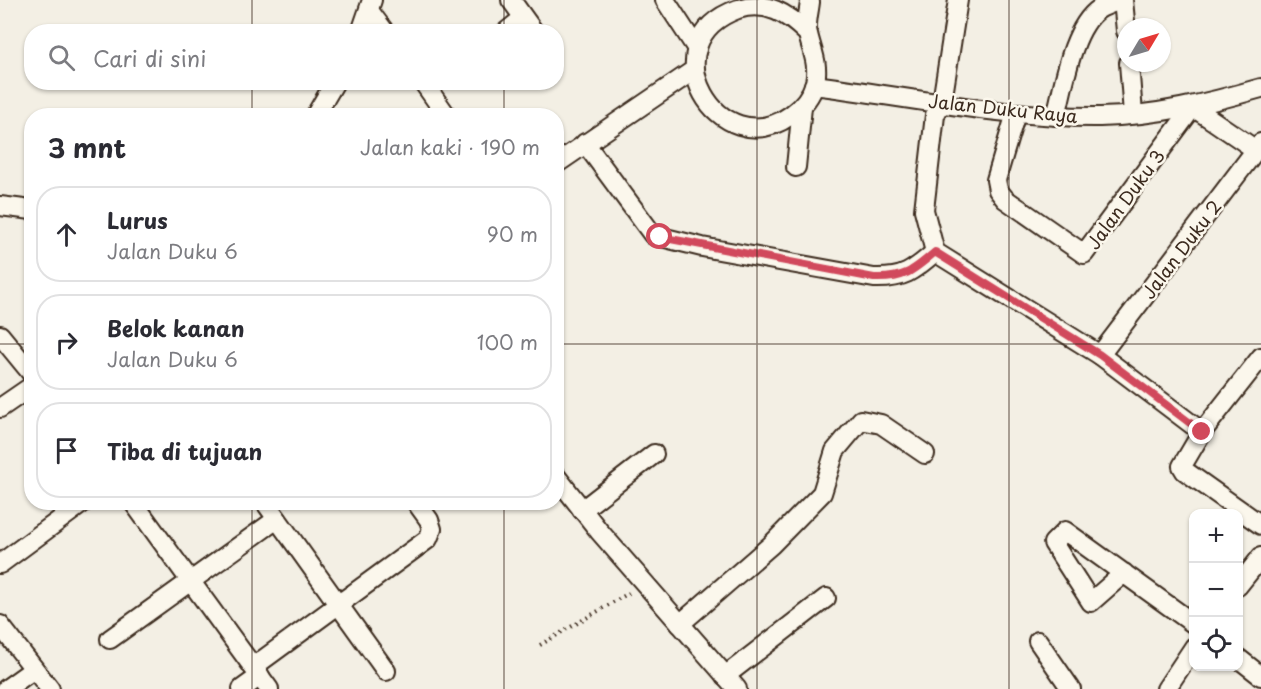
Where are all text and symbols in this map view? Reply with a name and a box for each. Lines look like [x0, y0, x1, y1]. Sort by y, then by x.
north arrow [1117, 18, 1171, 72]
search box [24, 24, 564, 90]
icon: search [45, 41, 78, 74]
text: Cari di sini [93, 41, 206, 74]
street label: Jalan Duku Raya [927, 87, 1080, 129]
text: 3 mnt [48, 128, 126, 167]
text: Jalan kaki · 190 m [360, 132, 540, 162]
street label: Jalan Duku 3 [1079, 143, 1171, 255]
street label: Jalan Duku 2 [1135, 194, 1227, 304]
text: Lurus [107, 203, 168, 236]
icon: ahead [50, 218, 83, 251]
text: 90 m [487, 219, 538, 249]
route start [646, 223, 672, 249]
text: Jalan Duku 6 [107, 236, 238, 266]
text: Belok kanan [107, 311, 244, 344]
icon: right [50, 326, 83, 359]
text: 100 m [477, 327, 538, 357]
text: Jalan Duku 6 [107, 344, 238, 374]
route end [1188, 418, 1214, 444]
icon: arrive [50, 434, 83, 467]
text: Tiba di tujuan [107, 434, 262, 467]
map controls [1189, 509, 1243, 671]
button: + [1189, 509, 1243, 563]
button: − [1189, 563, 1243, 617]
button: locate [1189, 617, 1243, 671]

